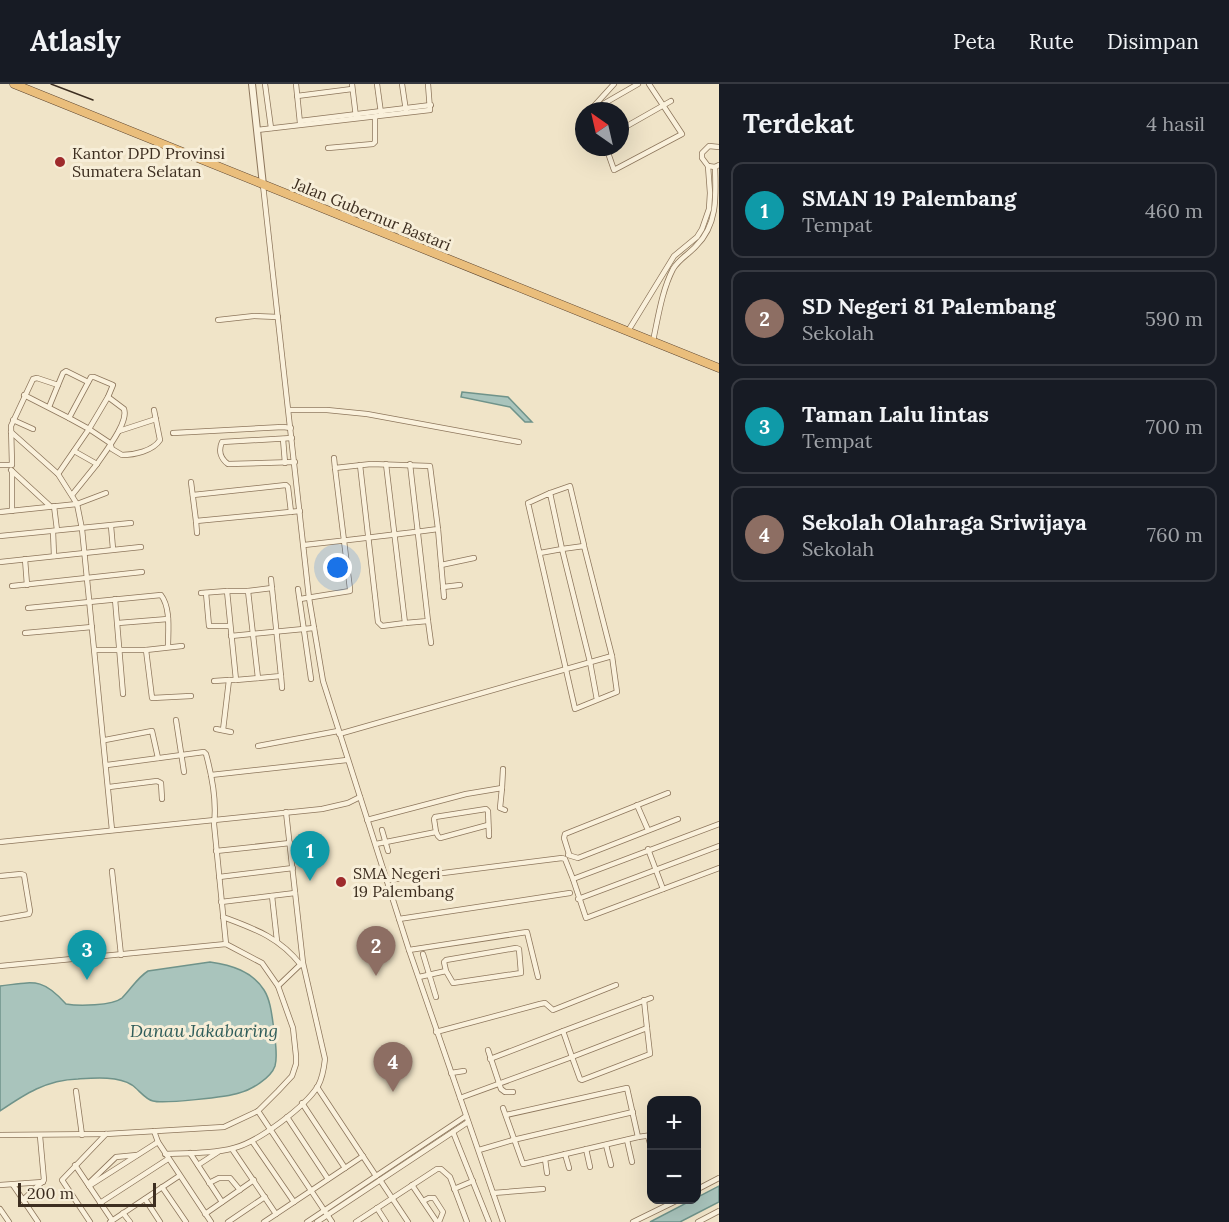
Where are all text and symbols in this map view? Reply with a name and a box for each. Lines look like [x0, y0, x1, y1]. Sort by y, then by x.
text: Atlasly [30, 23, 121, 59]
text: Peta [953, 28, 996, 55]
text: Rute [1029, 28, 1074, 55]
text: Disimpan [1107, 28, 1199, 55]
north arrow [575, 102, 629, 156]
text: Terdekat [743, 107, 854, 140]
text: 4 hasil [1146, 111, 1205, 136]
place label: Kantor DPD Provinsi Sumatera Selatan [72, 143, 225, 181]
marker: Kantor DPD Provinsi Sumatera Selatan [53, 155, 67, 169]
street label: Jalan Gubernur Bastari [289, 173, 454, 255]
text: SMAN 19 Palembang [802, 184, 1016, 212]
text: 1 [760, 198, 769, 223]
text: 460 m [1145, 198, 1203, 223]
text: Tempat [802, 212, 872, 237]
text: SD Negeri 81 Palembang [802, 292, 1055, 320]
text: 2 [759, 306, 770, 331]
text: 590 m [1145, 306, 1203, 331]
text: Sekolah [802, 320, 874, 345]
text: Taman Lalu lintas [802, 400, 989, 428]
text: 3 [759, 414, 770, 439]
text: 700 m [1146, 414, 1203, 439]
text: Tempat [802, 428, 872, 453]
text: Sekolah Olahraga Sriwijaya [802, 508, 1087, 536]
text: 4 [759, 522, 770, 547]
text: 760 m [1147, 522, 1203, 547]
text: Sekolah [802, 536, 874, 561]
your location [323, 553, 352, 582]
pin: 1 [290, 832, 330, 881]
place label: SMA Negeri 19 Palembang [353, 863, 455, 901]
marker: SMA Negeri 19 Palembang [334, 875, 348, 889]
pin: 2 [356, 926, 395, 976]
pin: 3 [68, 930, 106, 980]
water label: Danau Jakabaring [130, 1019, 278, 1042]
pin: 4 [374, 1042, 412, 1092]
map controls [647, 1096, 701, 1204]
button: + [647, 1096, 701, 1150]
button: − [647, 1150, 701, 1204]
scale bar [18, 1180, 156, 1208]
text: 200 m [27, 1183, 74, 1203]

